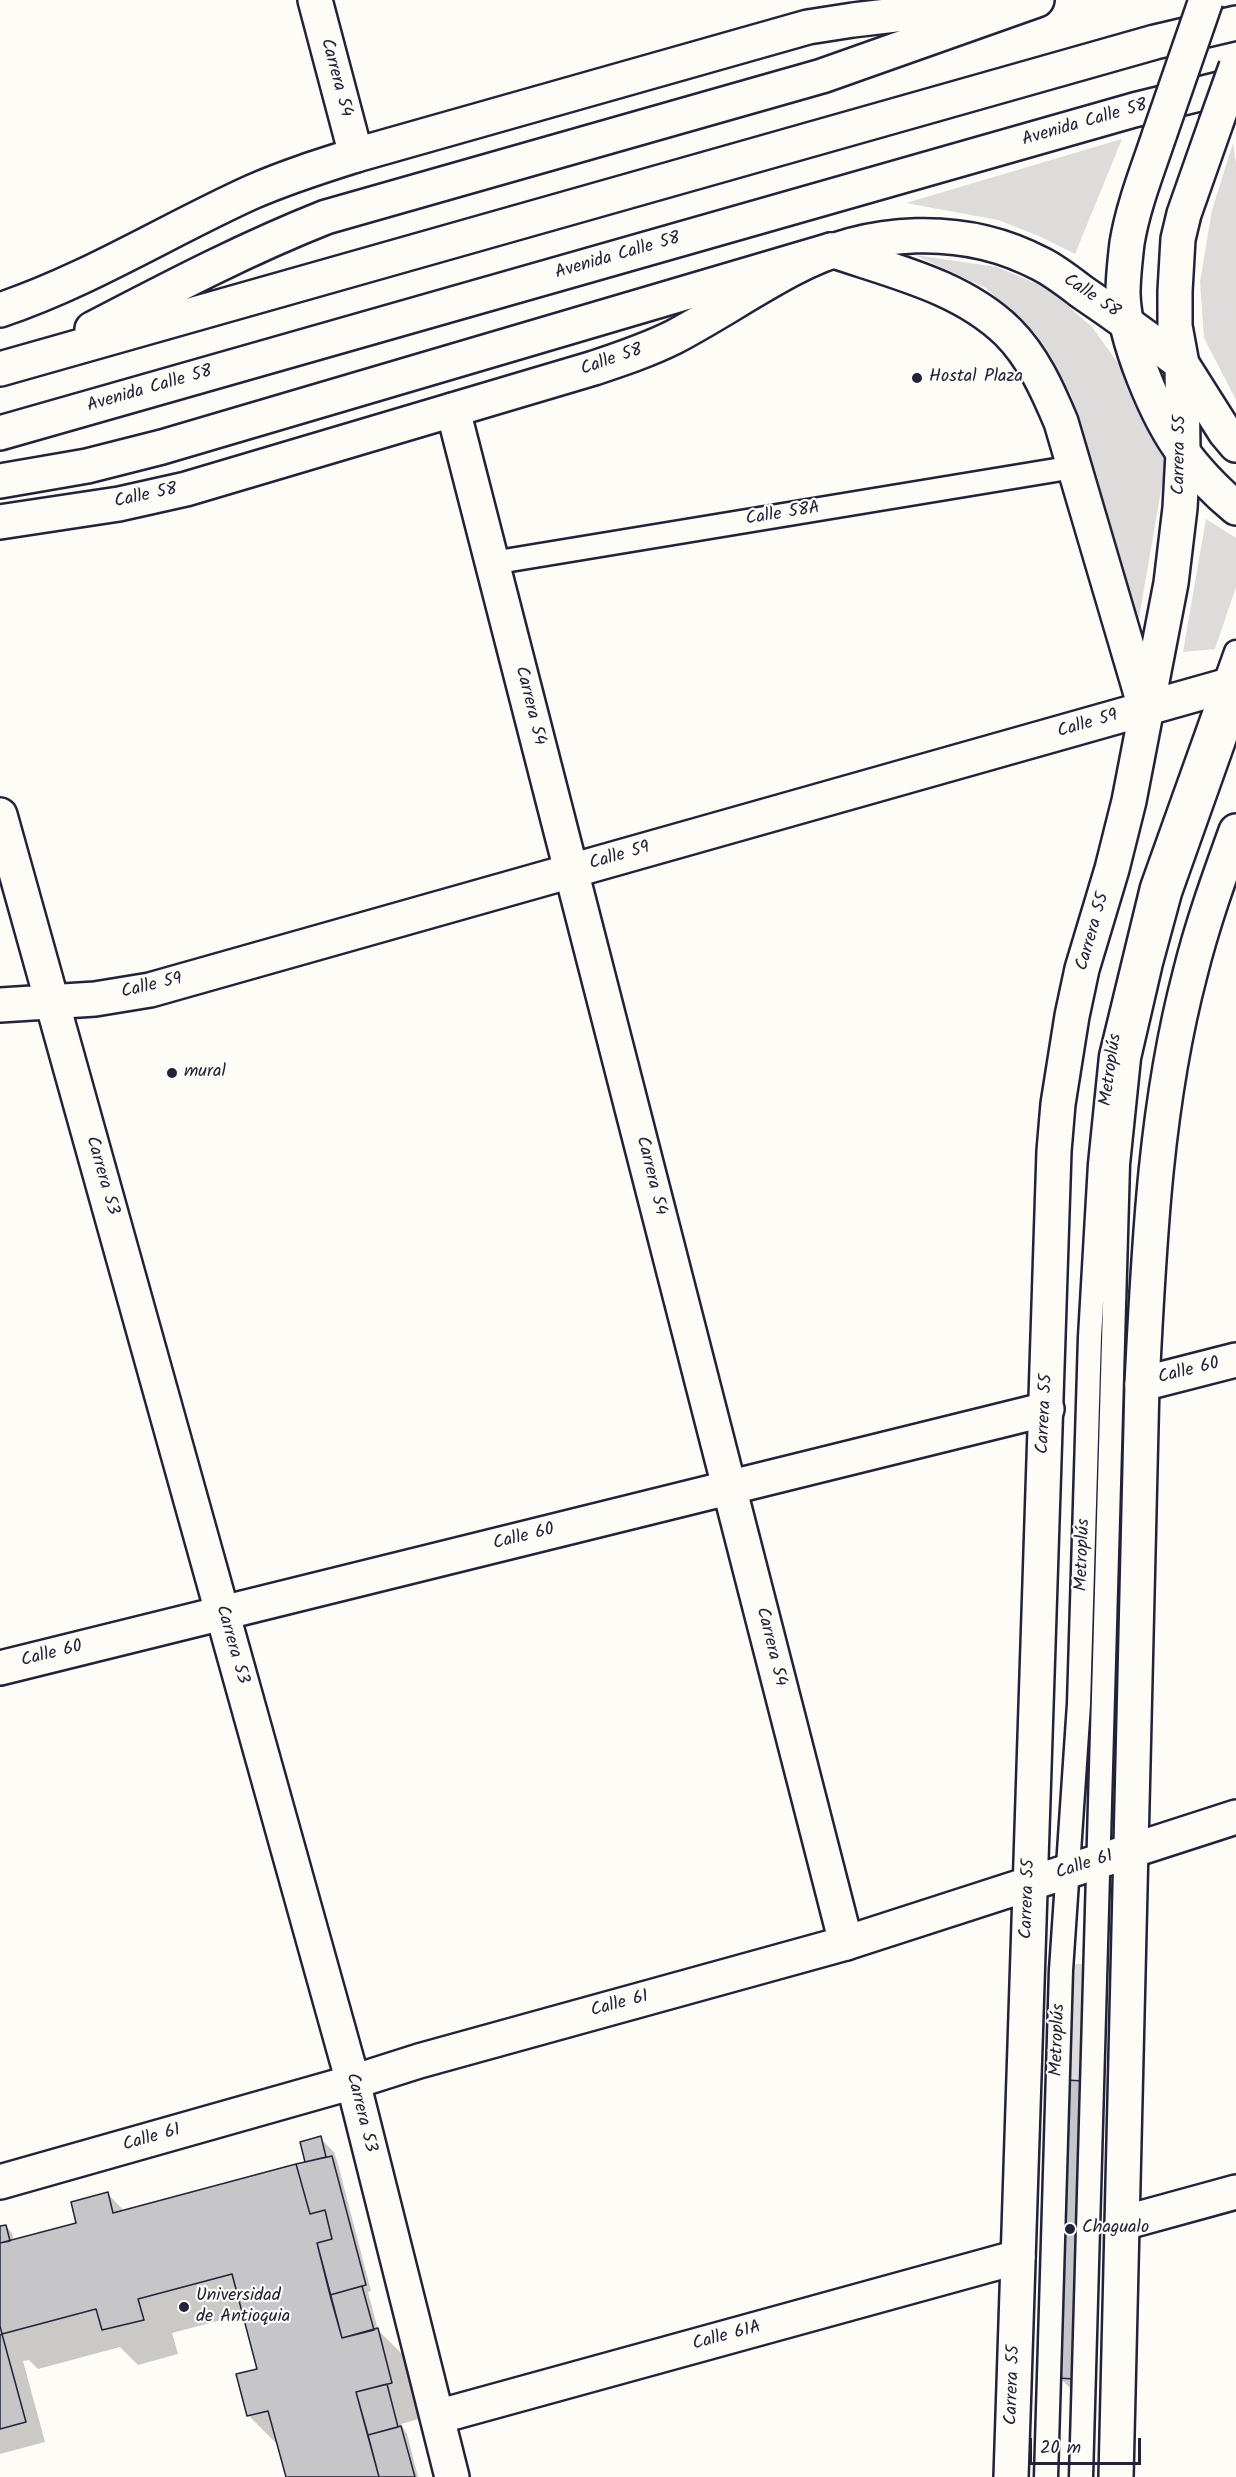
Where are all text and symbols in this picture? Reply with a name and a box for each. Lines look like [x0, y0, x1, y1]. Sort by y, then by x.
street label: Carrera 54 [314, 36, 356, 120]
street label: Avenida Calle 58 [1020, 96, 1150, 152]
street label: Avenida Calle 58 [553, 229, 683, 285]
street label: Calle 58 [1058, 270, 1124, 324]
street label: Calle 58 [578, 340, 646, 382]
street label: Avenida Calle 58 [85, 362, 215, 418]
place label: Hostal Plaza [929, 367, 1023, 389]
marker: Hostal Plaza [910, 371, 924, 385]
street label: Carrera 55 [1170, 415, 1192, 495]
street label: Calle 58 [113, 480, 179, 514]
street label: Calle 58A [744, 498, 822, 532]
street label: Carrera 54 [509, 664, 549, 748]
street label: Calle 59 [1055, 706, 1121, 744]
street label: Calle 59 [587, 838, 653, 876]
street label: Carrera 55 [1073, 890, 1115, 974]
street label: Calle 59 [119, 970, 185, 1004]
street label: Metroplús [1096, 1033, 1128, 1107]
place label: mural [184, 1062, 226, 1084]
marker: mural [165, 1066, 179, 1080]
street label: Carrera 53 [79, 1134, 123, 1218]
street label: Carrera 54 [630, 1134, 670, 1218]
street label: Calle 60 [1156, 1354, 1222, 1390]
street label: Carrera 55 [1033, 1373, 1059, 1455]
street label: Metroplús [1072, 1518, 1096, 1592]
street label: Calle 60 [491, 1520, 557, 1556]
street label: Carrera 53 [209, 1603, 253, 1687]
street label: Carrera 54 [750, 1605, 790, 1689]
street label: Calle 60 [19, 1637, 85, 1673]
street label: Calle 61 [1054, 1847, 1116, 1885]
street label: Carrera 55 [1017, 1859, 1041, 1939]
street label: Calle 61 [589, 1987, 651, 2023]
street label: Metroplús [1047, 2003, 1071, 2077]
street label: Carrera 53 [340, 2071, 380, 2155]
street label: Calle 61 [121, 2120, 183, 2158]
place label: Chagualo [1082, 2218, 1149, 2240]
marker: Chagualo [1063, 2222, 1077, 2236]
place label: Universidad de Antioquia [196, 2286, 290, 2328]
marker: Universidad de Antioquia [177, 2300, 191, 2314]
street label: Calle 61A [690, 2318, 764, 2356]
street label: Carrera 55 [1002, 2345, 1026, 2425]
scale bar [1032, 2426, 1144, 2464]
text: 20 m [1040, 2434, 1081, 2463]

